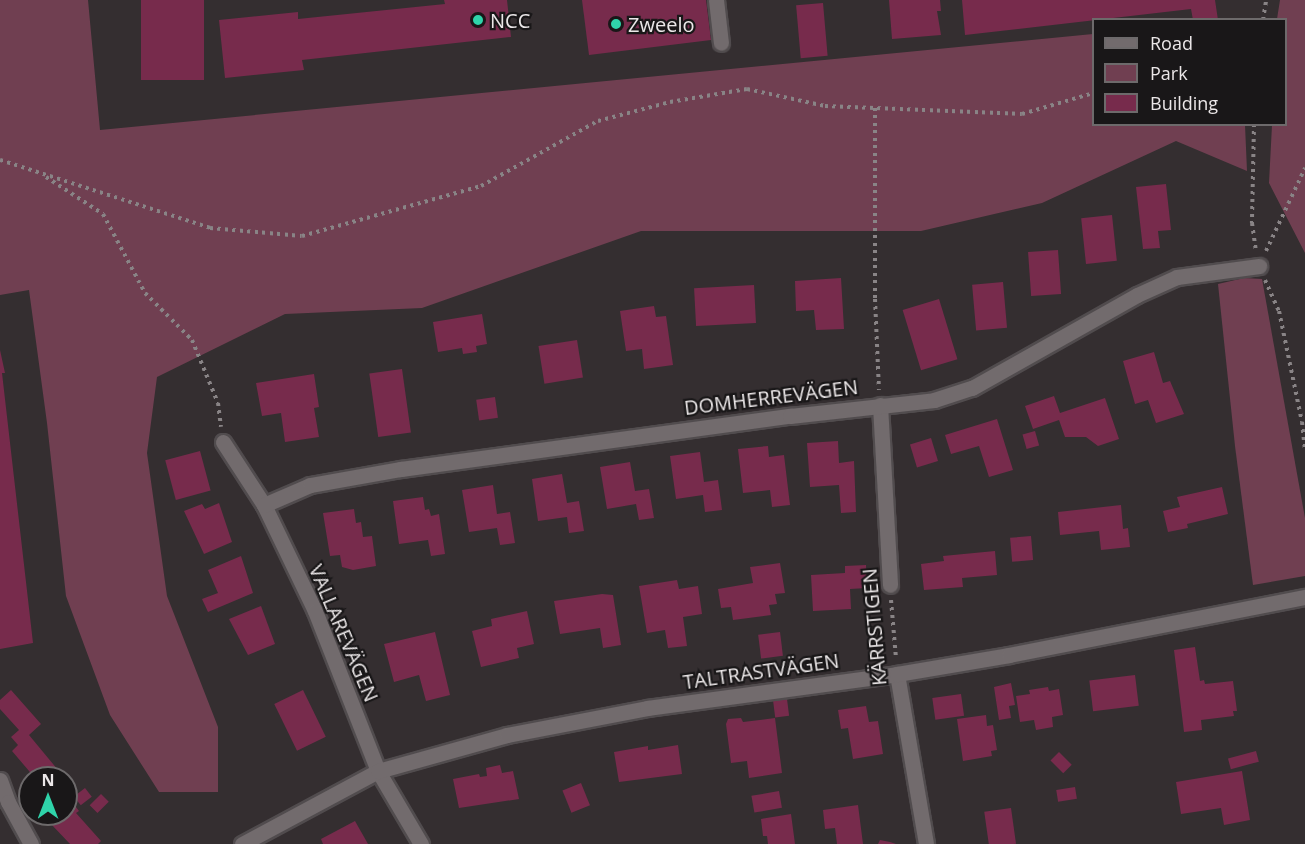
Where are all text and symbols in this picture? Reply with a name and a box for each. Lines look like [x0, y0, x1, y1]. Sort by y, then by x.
place label: NCC [490, 8, 530, 32]
place label: Zweelo [628, 12, 694, 36]
marker: NCC [471, 13, 485, 27]
marker: Zweelo [609, 17, 623, 31]
legend [1092, 18, 1287, 126]
text: Road [1150, 31, 1193, 55]
text: Park [1150, 61, 1188, 85]
text: Building [1150, 91, 1218, 115]
street label: DOMHERREVÄGEN [683, 374, 859, 420]
street label: VALLAREVÄGEN [304, 561, 384, 705]
street label: KÄRRSTIGEN [857, 567, 891, 687]
street label: TALTRASTVÄGEN [681, 648, 841, 694]
north arrow [18, 766, 78, 826]
text: N [41, 769, 55, 791]

